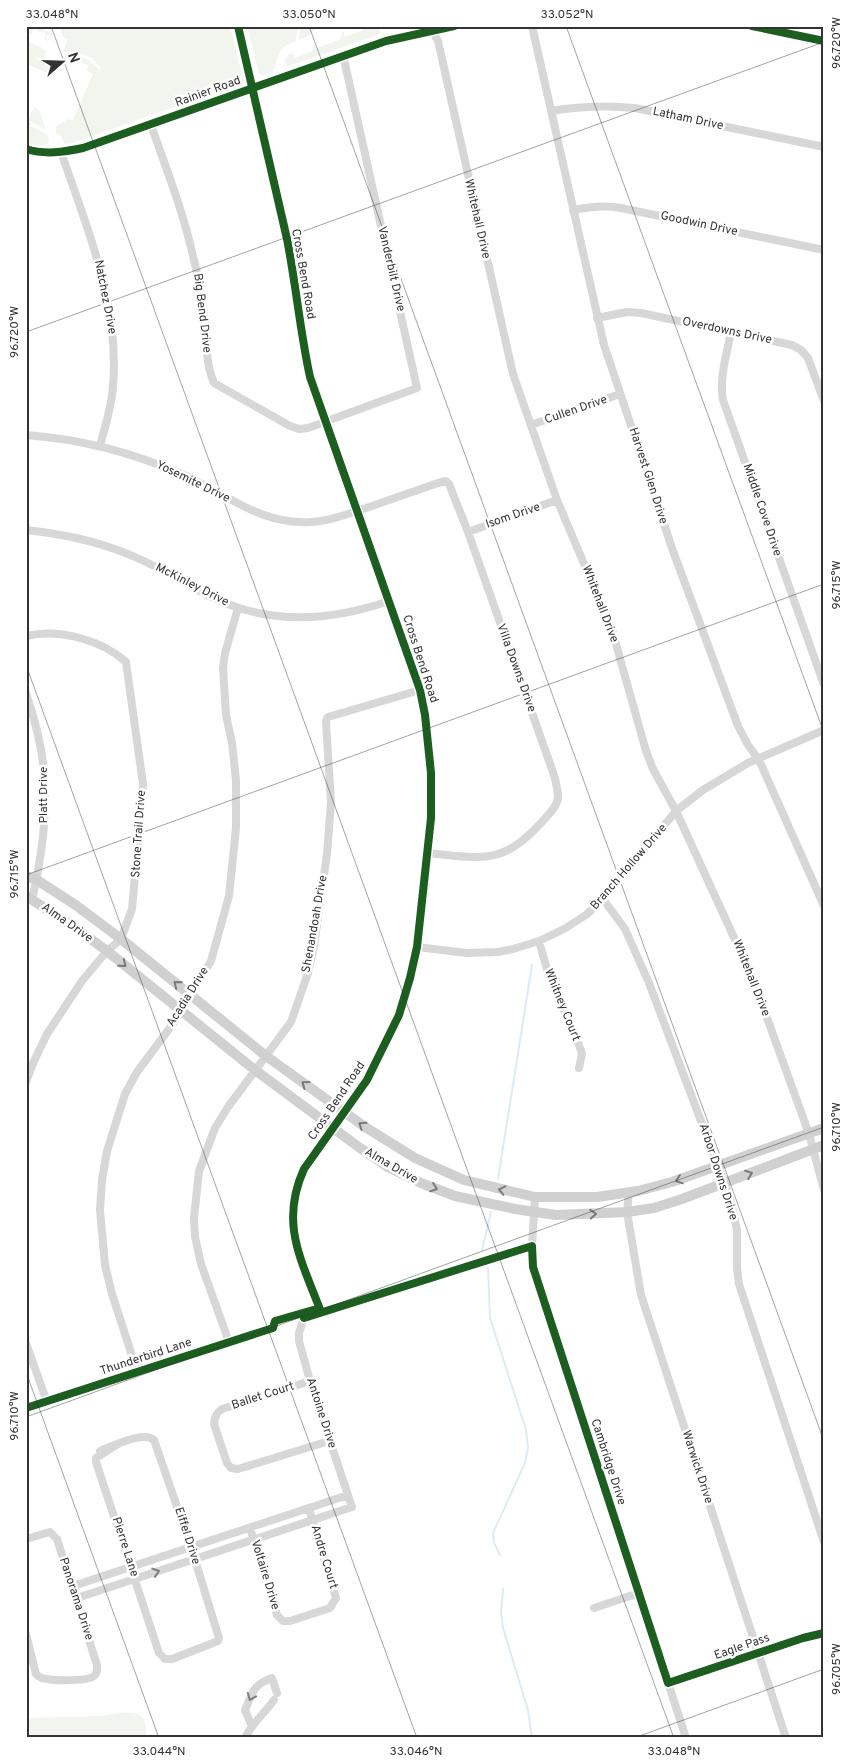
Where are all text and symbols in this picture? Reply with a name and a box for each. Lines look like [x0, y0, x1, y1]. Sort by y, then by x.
text: 33.048°N [26, 7, 78, 23]
text: 33.050°N [282, 7, 336, 23]
text: 33.052°N [541, 7, 593, 23]
text: 96.720°W [829, 17, 845, 69]
north arrow [38, 38, 88, 88]
text: N [63, 50, 83, 66]
street label: Rainier Road [173, 73, 243, 111]
street label: Latham Drive [651, 104, 725, 134]
street label: Whitehall Drive [460, 178, 494, 260]
street label: Goodwin Drive [659, 208, 739, 240]
street label: Vanderbilt Drive [373, 225, 409, 313]
street label: Cross Bend Road [287, 227, 319, 321]
street label: Natchez Drive [90, 259, 120, 335]
street label: Big Bend Drive [189, 272, 215, 354]
text: 96.720°W [7, 306, 23, 358]
street label: Overdowns Drive [681, 314, 773, 348]
street label: Cullen Drive [542, 392, 610, 428]
street label: Harvest Glen Drive [625, 426, 671, 526]
street label: Yosemite Drive [153, 457, 233, 507]
street label: Middle Cove Drive [739, 462, 785, 558]
street label: Isom Drive [484, 499, 542, 533]
street label: McKinley Drive [153, 560, 231, 610]
text: 96.715°W [829, 560, 845, 610]
street label: Whitehall Drive [578, 563, 622, 645]
street label: Cross Bend Road [398, 613, 442, 705]
street label: Villa Downs Drive [493, 621, 539, 715]
street label: Platt Drive [36, 767, 52, 823]
street label: Stone Trail Drive [128, 790, 150, 878]
street label: Branch Hollow Drive [587, 821, 671, 913]
text: 96.715°W [7, 849, 23, 899]
street label: Shenandoah Drive [299, 874, 331, 974]
street label: Alma Drive [38, 900, 96, 946]
street label: Whitehall Drive [728, 937, 774, 1019]
one-way arrow [117, 959, 126, 967]
street label: Acadia Drive [163, 964, 213, 1030]
street label: Whitney Court [540, 966, 584, 1044]
one-way arrow [174, 981, 183, 989]
street label: Cross Bend Road [305, 1059, 369, 1143]
one-way arrow [301, 1081, 311, 1090]
text: 96.710°W [829, 1102, 845, 1152]
one-way arrow [358, 1122, 368, 1131]
street label: Arbor Downs Drive [695, 1122, 741, 1222]
street label: Alma Drive [361, 1144, 421, 1188]
one-way arrow [745, 1170, 753, 1180]
one-way arrow [675, 1174, 684, 1184]
one-way arrow [429, 1183, 438, 1193]
one-way arrow [497, 1185, 506, 1196]
one-way arrow [590, 1208, 598, 1219]
street label: Thunderbird Lane [98, 1335, 194, 1379]
street label: Antoine Drive [302, 1376, 340, 1450]
street label: Ballet Court [230, 1378, 296, 1414]
text: 96.710°W [7, 1391, 23, 1441]
street label: Cambridge Drive [587, 1417, 629, 1507]
street label: Warwick Drive [678, 1428, 716, 1506]
street label: Eiffel Drive [170, 1505, 204, 1567]
street label: Pierre Lane [108, 1515, 142, 1579]
street label: Andre Court [307, 1523, 341, 1591]
street label: Voltaire Drive [247, 1538, 283, 1612]
street label: Panorama Drive [55, 1556, 97, 1642]
one-way arrow [152, 1568, 160, 1578]
street label: Eagle Pass [712, 1630, 772, 1664]
text: 96.705°W [829, 1643, 845, 1695]
one-way arrow [247, 1692, 257, 1701]
text: 33.044°N [132, 1744, 186, 1760]
text: 33.046°N [390, 1744, 442, 1760]
text: 33.048°N [648, 1744, 700, 1760]

